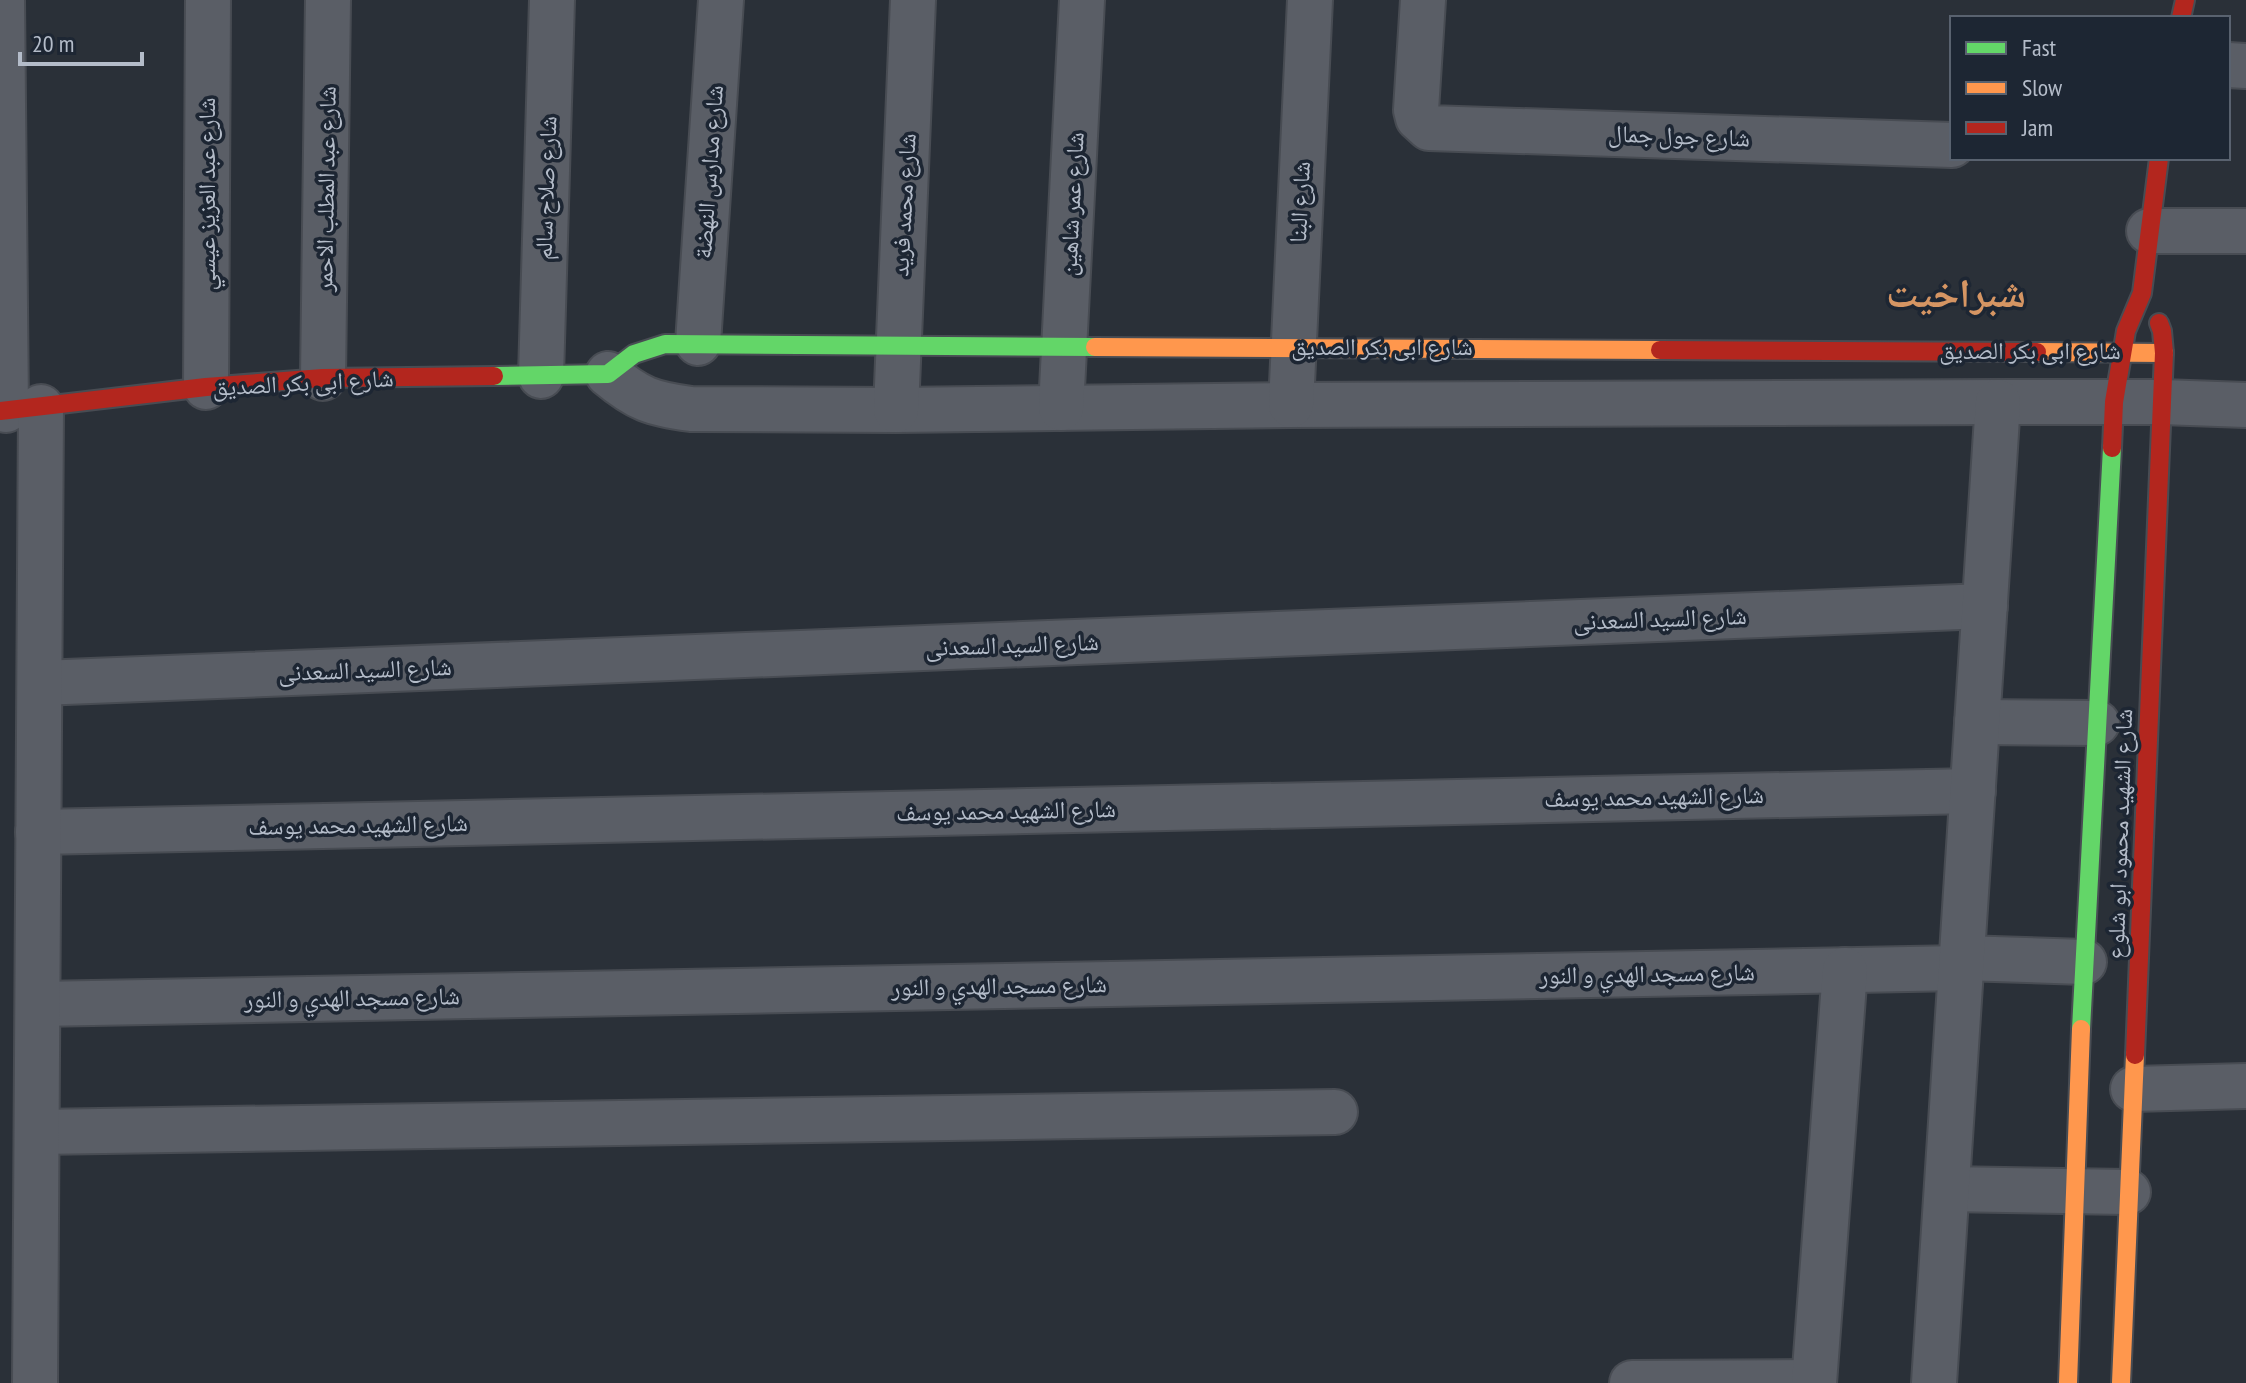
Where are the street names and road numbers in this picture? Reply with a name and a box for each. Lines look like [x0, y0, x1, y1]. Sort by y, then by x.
street label: شارع مدارس النهضة [687, 84, 730, 260]
street label: شارع عبد المطلب الاحمر [308, 86, 343, 293]
street label: شارع عبد العزيز عيسي [191, 98, 226, 290]
street label: شارع صلاح سالم [527, 115, 565, 261]
street label: شارع جول جمال [1607, 118, 1751, 153]
street label: شارع عمر شاهين [1052, 131, 1091, 277]
street label: شارع محمد فريد [884, 133, 923, 277]
street label: شارع البنا [1282, 160, 1317, 244]
street label: شارع ابى بكر الصديق [1291, 331, 1473, 362]
street label: شارع ابى بكر الصديق [1939, 335, 2121, 366]
street label: شارع ابى بكر الصديق [212, 362, 394, 403]
street label: شارع السيد السعدنى [1573, 600, 1747, 637]
street label: شارع السيد السعدنى [925, 626, 1099, 663]
street label: شارع السيد السعدنى [278, 651, 452, 688]
street label: شارع الشهيد محمود ابو شلوع [2100, 708, 2139, 960]
street label: شارع الشهيد محمد يوسف [1544, 779, 1764, 814]
street label: شارع الشهيد محمد يوسف [896, 793, 1116, 828]
street label: شارع الشهيد محمد يوسف [248, 807, 468, 842]
street label: شارع مسجد الهدي و النور [1538, 956, 1755, 995]
street label: شارع مسجد الهدي و النور [890, 968, 1107, 1007]
street label: شارع مسجد الهدي و النور [243, 980, 460, 1019]

